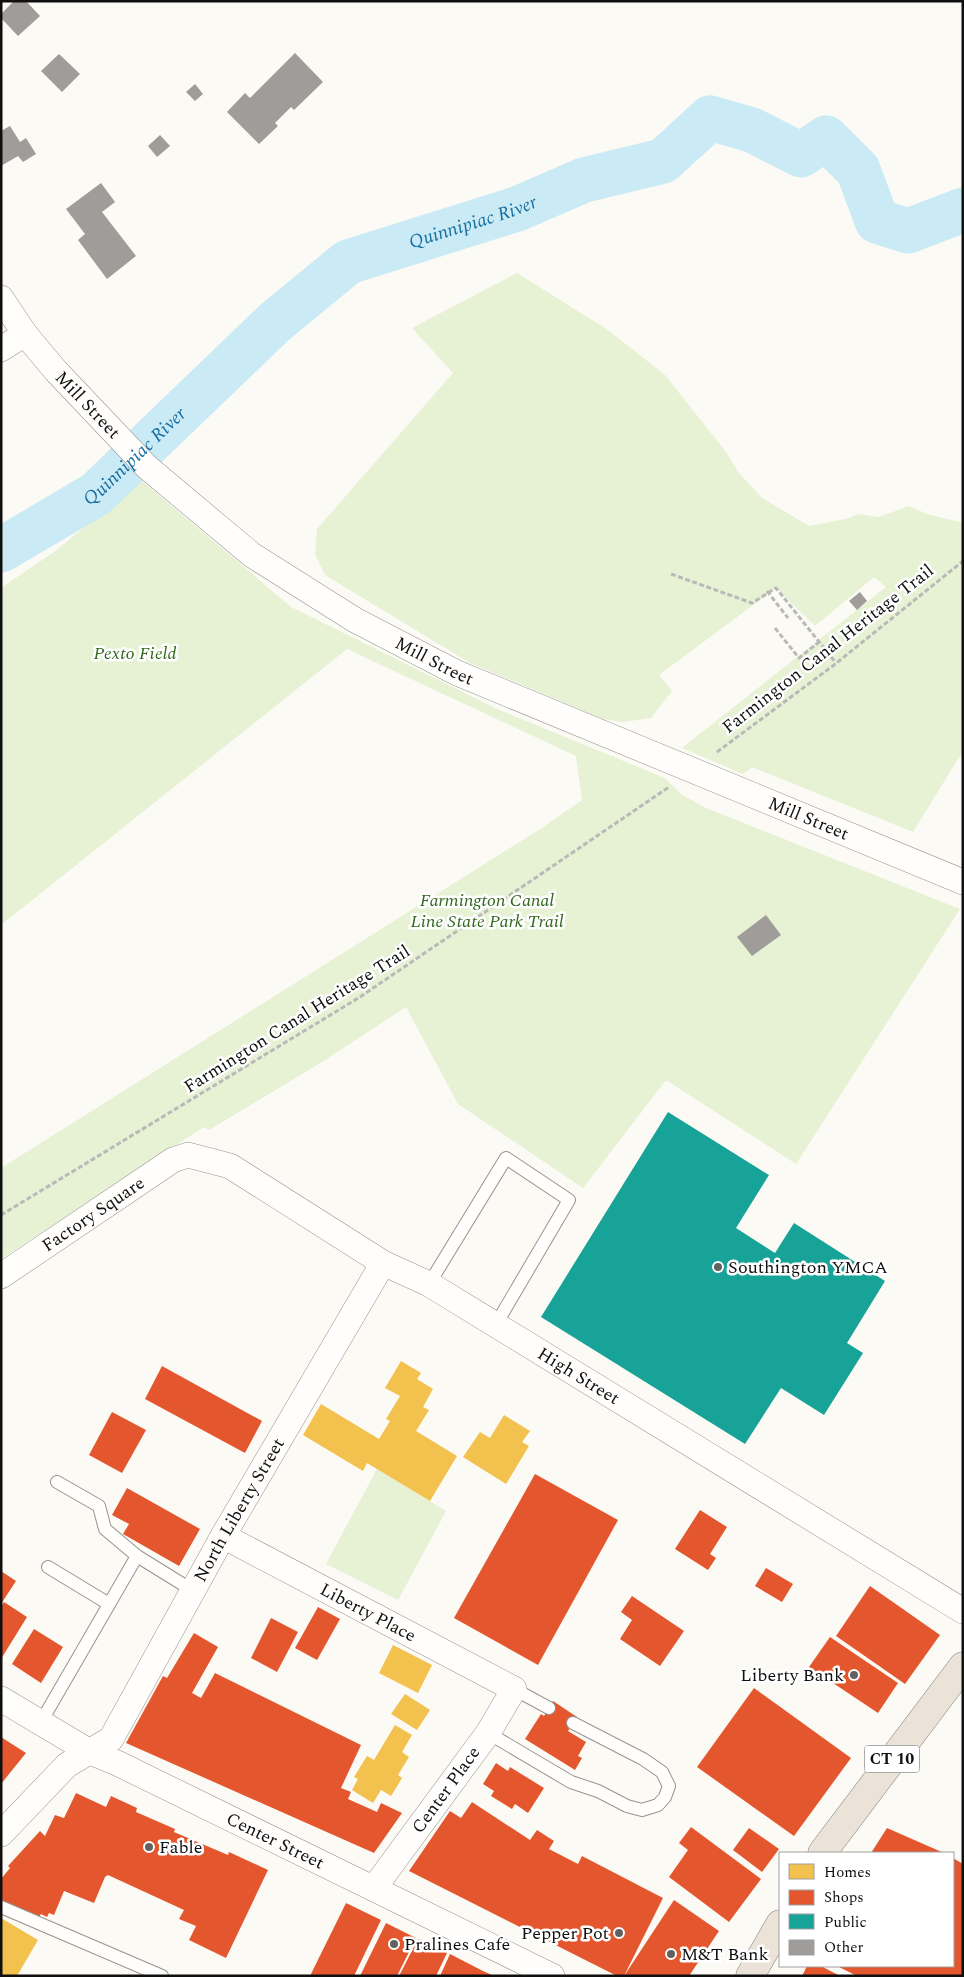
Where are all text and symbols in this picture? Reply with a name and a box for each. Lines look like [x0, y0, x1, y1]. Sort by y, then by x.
water label: Quinnipiac River [405, 187, 542, 257]
street label: Mill Street [49, 364, 127, 445]
water label: Quinnipiac River [77, 400, 193, 513]
street label: Farmington Canal Heritage Trail [716, 558, 940, 740]
street label: Mill Street [390, 630, 478, 692]
park label: Pexto Field [93, 640, 177, 667]
street label: Mill Street [764, 789, 853, 847]
park label: Farmington Canal Line State Park Trail [410, 887, 564, 935]
street label: Farmington Canal Heritage Trail [179, 938, 415, 1100]
street label: Factory Square [36, 1169, 150, 1258]
place label: Southington YMCA [728, 1254, 888, 1281]
marker: Southington YMCA [712, 1261, 724, 1273]
street label: High Street [532, 1340, 625, 1411]
street label: North Liberty Street [187, 1433, 291, 1587]
street label: Liberty Place [315, 1576, 421, 1649]
place label: Liberty Bank [740, 1662, 844, 1689]
marker: Liberty Bank [848, 1669, 860, 1681]
street label: Center Place [405, 1741, 487, 1839]
road number: CT 10 [864, 1746, 920, 1772]
street label: Center Street [222, 1805, 329, 1876]
place label: Fable [159, 1834, 203, 1861]
marker: Fable [143, 1841, 155, 1853]
legend [779, 1852, 954, 1967]
text: Homes [824, 1861, 871, 1884]
text: Shops [824, 1886, 864, 1909]
text: Public [824, 1911, 867, 1934]
place label: Pepper Pot [521, 1920, 609, 1947]
marker: Pepper Pot [613, 1927, 625, 1939]
place label: Pralines Cafe [404, 1931, 510, 1958]
text: Other [824, 1936, 863, 1959]
marker: Pralines Cafe [388, 1938, 400, 1950]
place label: M&T Bank [681, 1941, 769, 1968]
marker: M&T Bank [665, 1948, 677, 1960]

